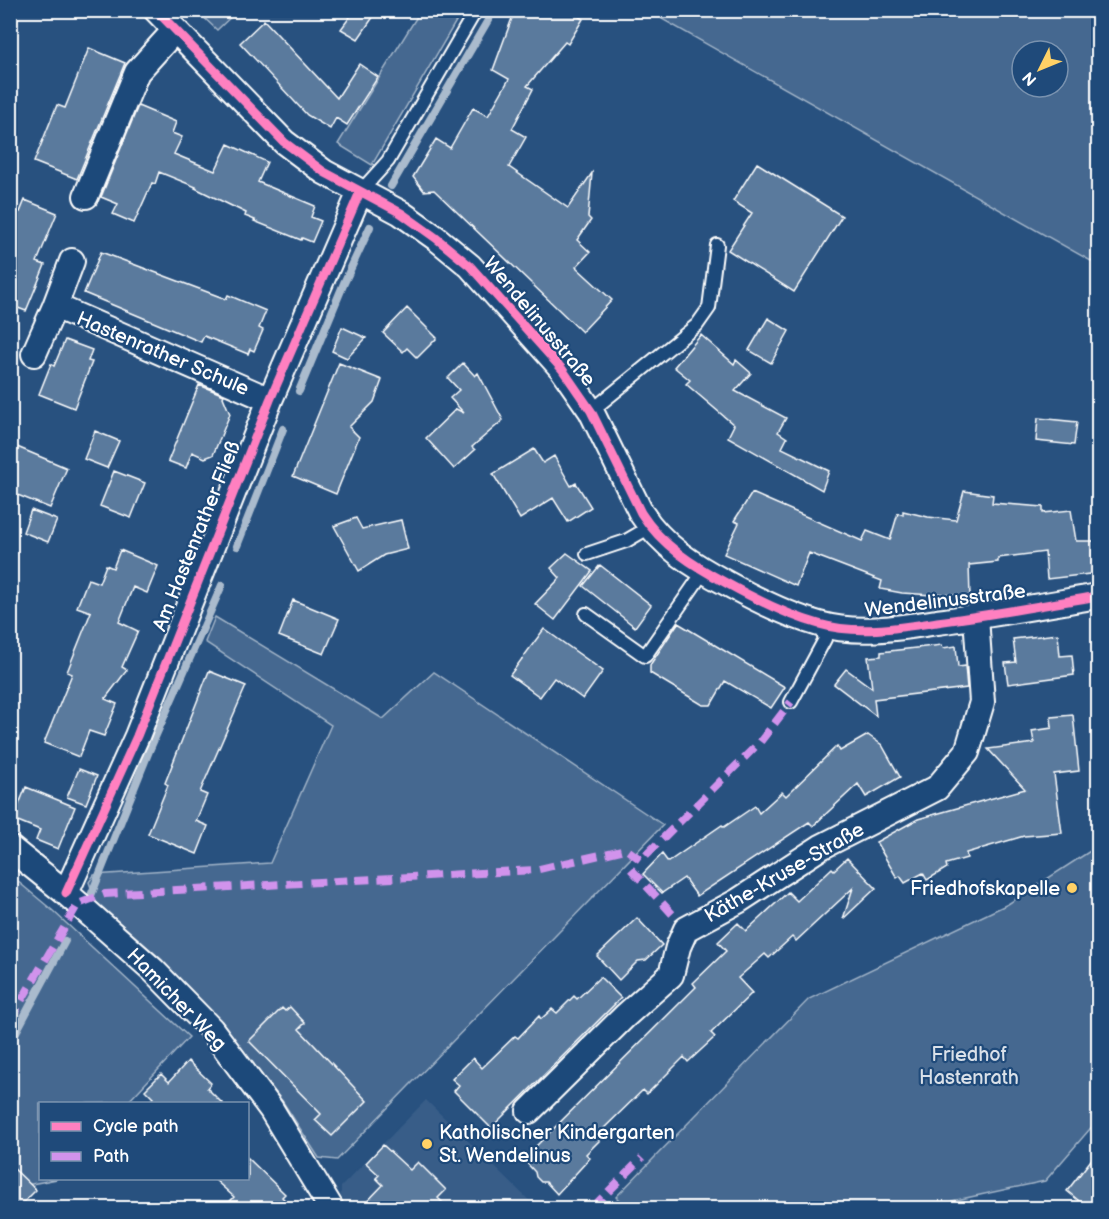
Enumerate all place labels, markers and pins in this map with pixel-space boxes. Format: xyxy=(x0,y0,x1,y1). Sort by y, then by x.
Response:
place label: Friedhofskapelle xyxy=(910,877,1060,901)
marker: Friedhofskapelle xyxy=(1065,881,1079,895)
place label: Katholischer Kindergarten St. Wendelinus xyxy=(439,1121,675,1168)
marker: Katholischer Kindergarten St. Wendelinus xyxy=(420,1137,434,1151)

